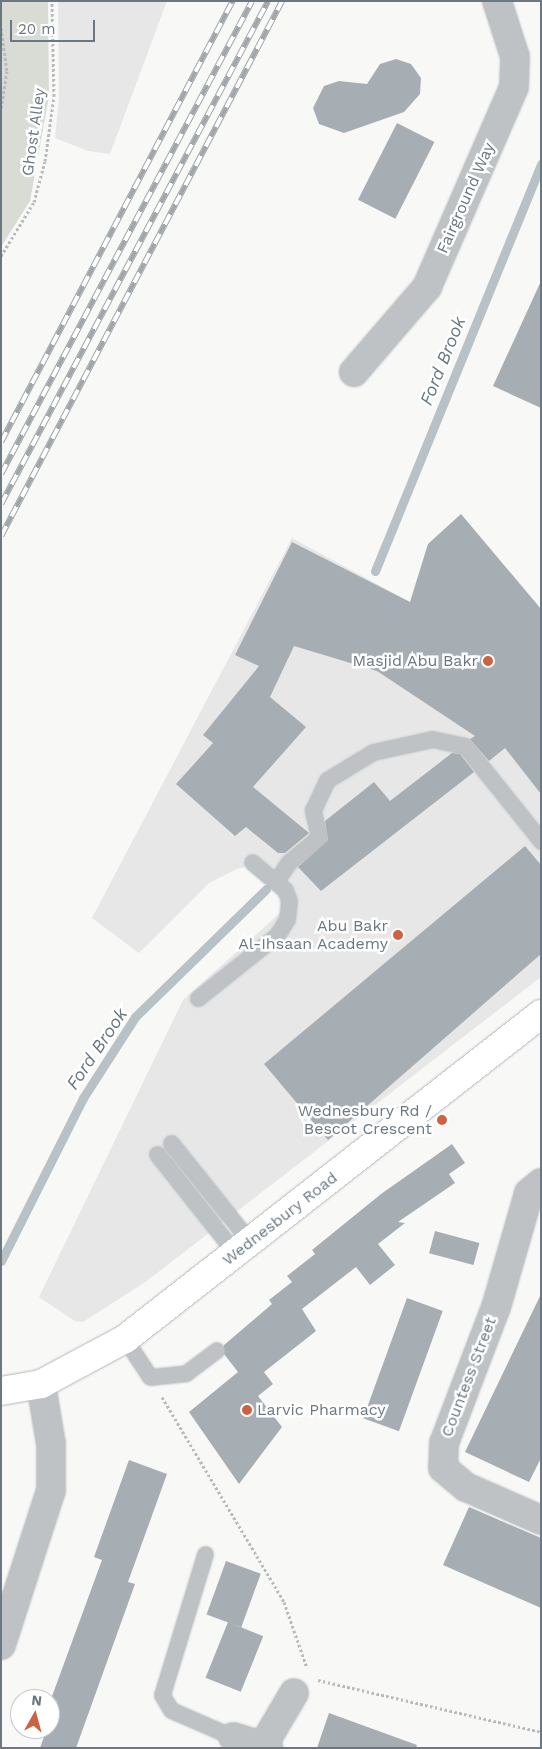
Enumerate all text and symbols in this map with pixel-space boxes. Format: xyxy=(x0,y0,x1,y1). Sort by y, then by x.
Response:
scale bar xyxy=(12,10,98,42)
text: 20 m xyxy=(18,20,56,38)
street label: Ghost Alley xyxy=(18,87,50,177)
street label: Fairground Way xyxy=(433,139,499,257)
water label: Ford Brook xyxy=(415,314,471,408)
place label: Masjid Abu Bakr xyxy=(352,651,478,671)
marker: Masjid Abu Bakr xyxy=(482,655,494,667)
place label: Abu Bakr Al-Ihsaan Academy xyxy=(238,916,388,954)
marker: Abu Bakr Al-Ihsaan Academy xyxy=(392,929,404,941)
water label: Ford Brook xyxy=(62,1004,132,1094)
place label: Wednesbury Rd / Bescot Crescent xyxy=(297,1101,432,1139)
marker: Wednesbury Rd / Bescot Crescent xyxy=(436,1114,448,1126)
street label: Wednesbury Road xyxy=(219,1168,341,1270)
street label: Countess Street xyxy=(437,1314,501,1440)
place label: Larvic Pharmacy xyxy=(257,1400,386,1420)
marker: Larvic Pharmacy xyxy=(241,1404,253,1416)
north arrow xyxy=(10,1689,60,1739)
text: N xyxy=(31,1692,43,1709)

